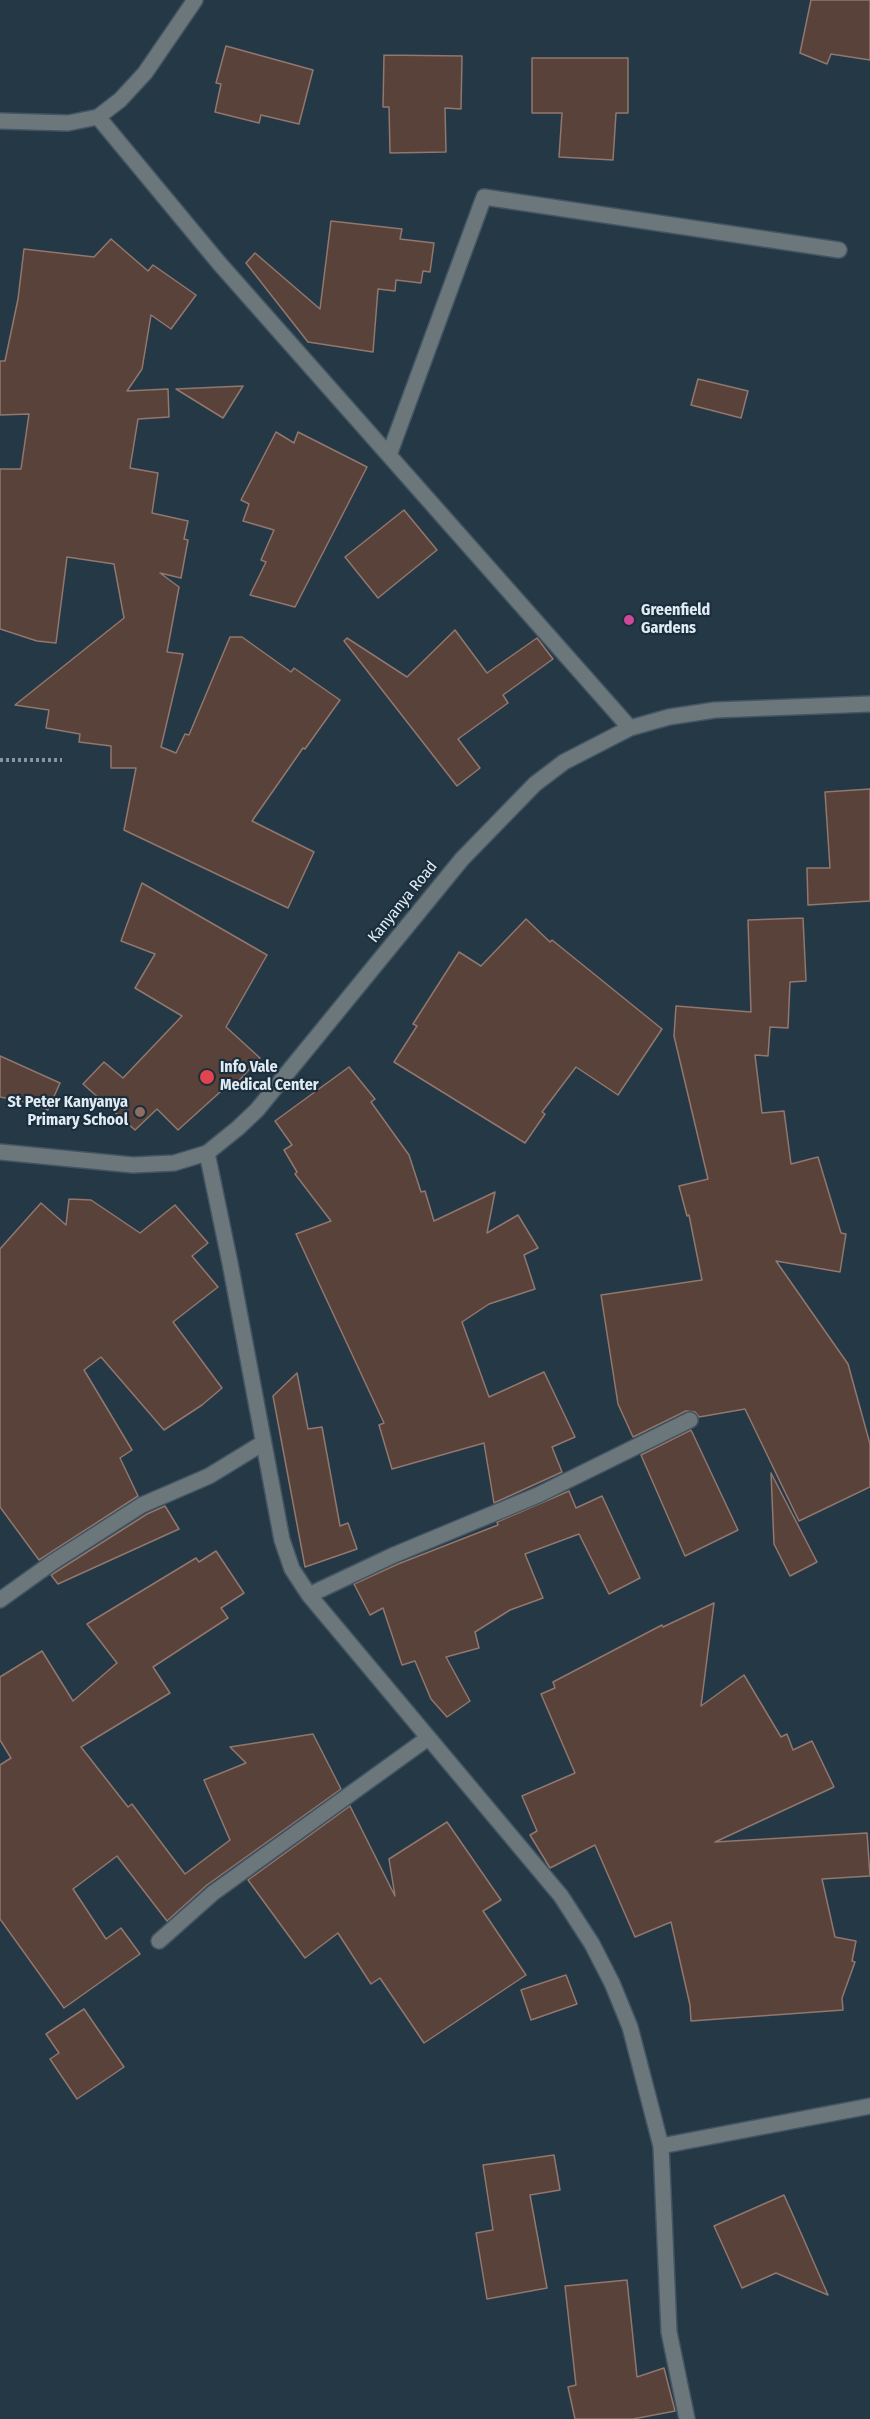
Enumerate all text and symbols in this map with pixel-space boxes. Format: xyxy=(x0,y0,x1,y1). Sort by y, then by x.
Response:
place label: Greenfield Gardens xyxy=(641,601,710,639)
marker: Greenfield Gardens xyxy=(622,613,636,627)
street label: Kanyanya Road xyxy=(364,857,442,947)
place label: Info Vale Medical Center xyxy=(220,1058,319,1096)
marker: Info Vale Medical Center xyxy=(198,1068,216,1086)
place label: St Peter Kanyanya Primary School xyxy=(8,1093,128,1131)
marker: St Peter Kanyanya Primary School xyxy=(133,1105,147,1119)

